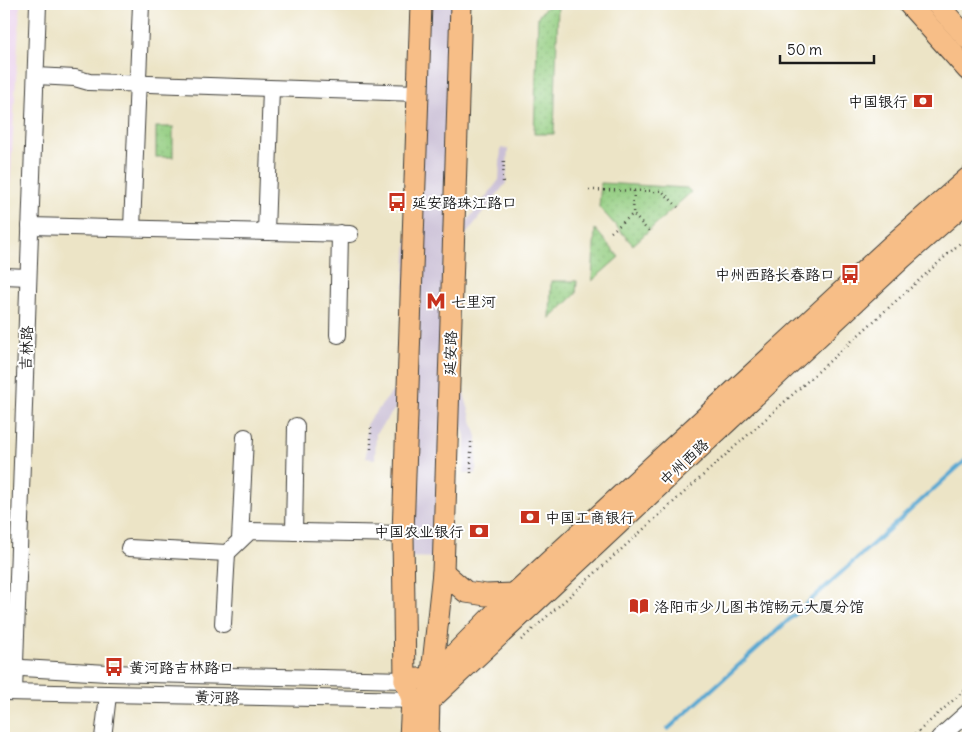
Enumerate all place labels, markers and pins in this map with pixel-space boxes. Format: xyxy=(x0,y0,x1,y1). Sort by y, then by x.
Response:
bank icon: 中国银行 xyxy=(912,90,934,112)
place label: 中国银行 xyxy=(848,92,908,111)
bus stop icon: 延安路珠江路口 xyxy=(386,191,408,213)
place label: 延安路珠江路口 xyxy=(412,193,517,212)
bus stop icon: 中州西路长春路口 xyxy=(839,263,861,285)
place label: 中州西路长春路口 xyxy=(715,265,835,284)
metro station icon: 七里河 xyxy=(425,290,447,312)
place label: 七里河 xyxy=(451,292,496,311)
bank icon: 中国工商银行 xyxy=(519,506,541,528)
place label: 中国工商银行 xyxy=(545,508,635,527)
bank icon: 中国农业银行 xyxy=(468,520,490,542)
place label: 中国农业银行 xyxy=(374,522,464,541)
library icon: 洛阳市少儿图书馆畅元大厦分馆 xyxy=(628,595,650,617)
place label: 洛阳市少儿图书馆畅元大厦分馆 xyxy=(654,597,864,616)
bus stop icon: 黄河路吉林路口 xyxy=(103,656,125,678)
place label: 黄河路吉林路口 xyxy=(129,658,234,677)

